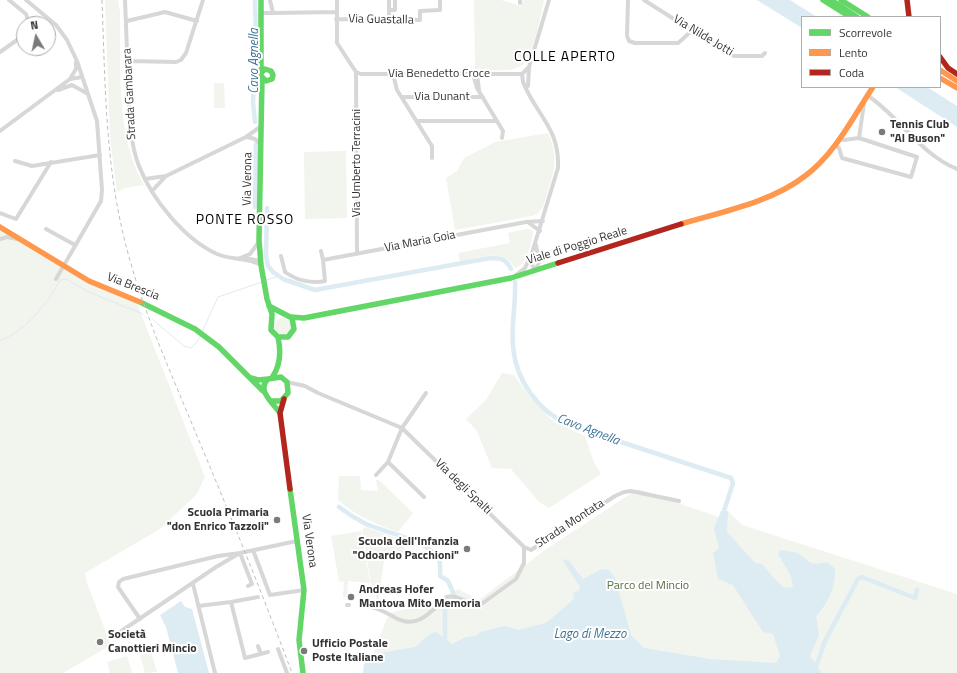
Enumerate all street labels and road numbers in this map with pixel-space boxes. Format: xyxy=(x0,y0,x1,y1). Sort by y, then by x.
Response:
street label: Via Guastalla xyxy=(348,12,414,28)
street label: Via Nilde Jotti xyxy=(670,12,736,60)
street label: Strada Gambarara xyxy=(120,48,140,140)
street label: Via Benedetto Croce xyxy=(388,67,490,81)
street label: Via Dunant xyxy=(414,90,470,104)
street label: Via Umberto Terracini xyxy=(350,109,364,217)
street label: Via Verona xyxy=(240,152,256,206)
street label: Viale di Poggio Reale xyxy=(525,224,629,268)
street label: Via Maria Goia xyxy=(383,228,457,256)
street label: Via Brescia xyxy=(105,270,161,304)
street label: Via degli Spalti xyxy=(432,456,494,518)
street label: Strada Montata xyxy=(533,496,607,552)
street label: Via Verona xyxy=(298,513,320,569)

